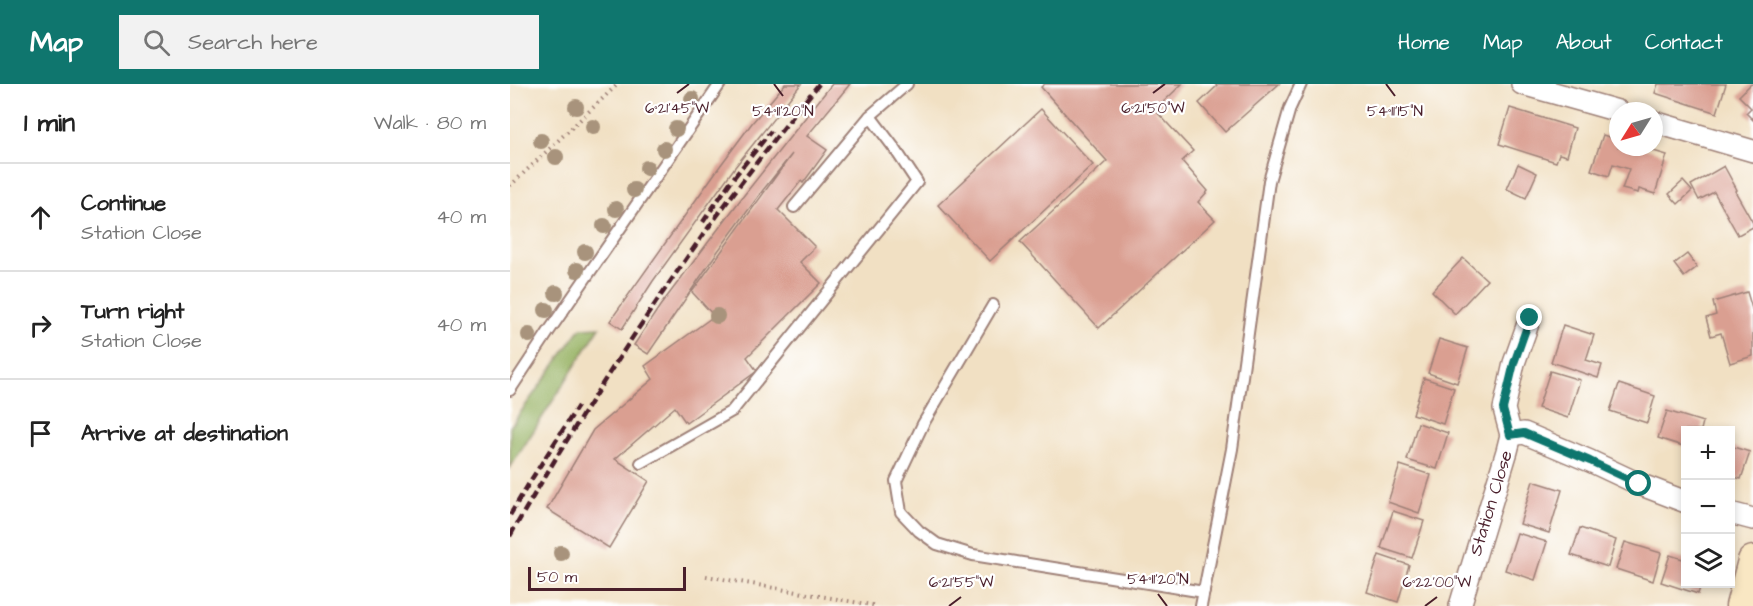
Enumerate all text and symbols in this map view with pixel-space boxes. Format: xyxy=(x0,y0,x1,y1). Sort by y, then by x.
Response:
search box xyxy=(119,15,539,69)
text: Map xyxy=(30,23,83,62)
icon: search xyxy=(140,26,173,59)
text: Search here xyxy=(188,27,318,58)
text: Home xyxy=(1398,28,1450,57)
text: Map xyxy=(1483,28,1523,57)
text: About xyxy=(1556,28,1612,57)
text: Contact xyxy=(1645,28,1723,57)
text: 6°21'45"W xyxy=(645,98,709,119)
text: 6°21'50"W xyxy=(1121,98,1185,119)
text: 54°11'20"N xyxy=(752,101,814,122)
text: 54°11'15"N xyxy=(1367,101,1423,122)
north arrow xyxy=(1609,102,1663,156)
text: 1 min xyxy=(24,105,75,141)
text: Walk · 80 m xyxy=(374,109,486,137)
text: Continue xyxy=(81,188,166,219)
icon: ahead xyxy=(24,201,57,234)
text: 40 m xyxy=(436,203,486,231)
text: Station Close xyxy=(81,219,202,247)
text: Turn right xyxy=(81,296,184,327)
route end xyxy=(1516,304,1542,330)
icon: right xyxy=(24,309,57,342)
text: 40 m xyxy=(436,311,486,339)
text: Station Close xyxy=(81,327,202,355)
icon: arrive xyxy=(24,417,57,450)
text: Arrive at destination xyxy=(81,418,288,449)
map controls xyxy=(1681,426,1735,588)
button: + xyxy=(1681,426,1735,480)
street label: Station Close xyxy=(1463,447,1519,559)
route start xyxy=(1625,470,1651,496)
button: − xyxy=(1681,480,1735,534)
button: layers xyxy=(1681,534,1735,588)
scale bar xyxy=(528,564,686,592)
text: 50 m xyxy=(537,566,577,588)
text: 54°11'20"N xyxy=(1127,569,1189,590)
text: 6°21'55"W xyxy=(929,572,993,593)
text: 6°22'00"W xyxy=(1403,572,1471,593)

